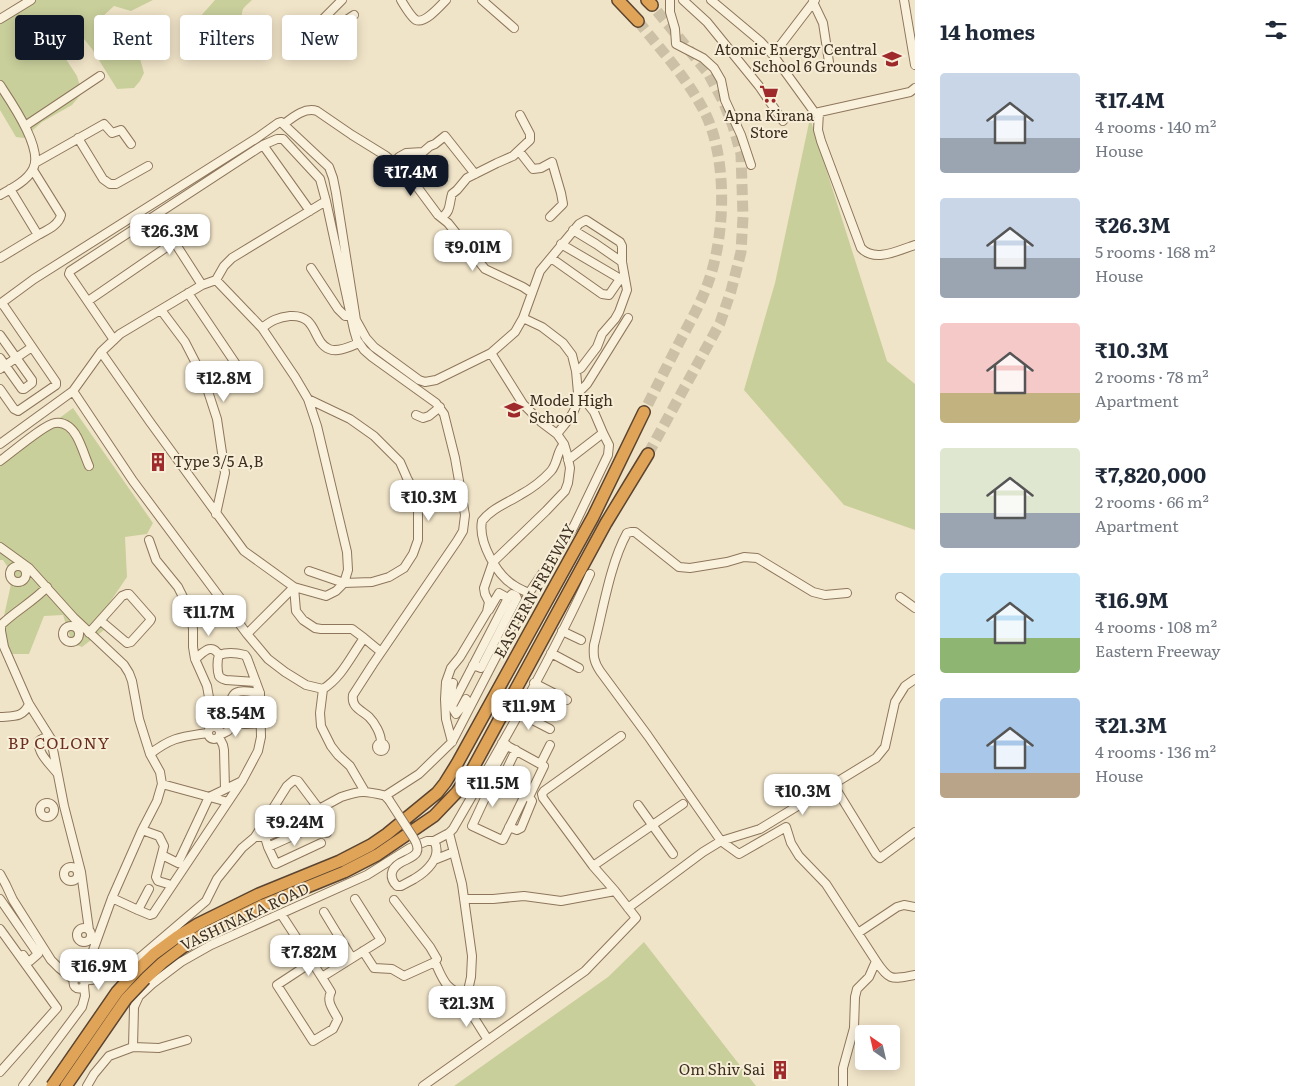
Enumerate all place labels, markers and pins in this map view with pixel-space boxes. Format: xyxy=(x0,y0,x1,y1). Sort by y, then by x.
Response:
place label: Atomic Energy Central School 6 Grounds xyxy=(714,37,877,77)
school or university icon: Atomic Energy Central School 6 Grounds xyxy=(881,48,903,70)
supermarket icon: Apna Kirana Store xyxy=(758,83,780,105)
place label: Apna Kirana Store xyxy=(724,103,815,143)
pin: ₹17.4M xyxy=(370,154,452,197)
pin: ₹26.3M xyxy=(129,214,211,256)
pin: ₹9.01M xyxy=(432,230,514,272)
pin: ₹12.8M xyxy=(183,360,265,403)
place label: Model High School xyxy=(529,388,613,428)
school or university icon: Model High School xyxy=(503,399,525,421)
place label: Type 3/5 A,B xyxy=(173,449,263,472)
building icon: Type 3/5 A,B xyxy=(147,451,169,473)
pin: ₹10.3M xyxy=(388,480,470,522)
pin: ₹11.7M xyxy=(168,594,250,637)
pin: ₹11.9M xyxy=(488,688,570,731)
pin: ₹8.54M xyxy=(195,696,277,738)
pin: ₹11.5M xyxy=(452,766,534,808)
pin: ₹10.3M xyxy=(762,774,844,816)
pin: ₹9.24M xyxy=(254,804,336,847)
pin: ₹7.82M xyxy=(268,934,350,977)
pin: ₹16.9M xyxy=(58,948,140,991)
pin: ₹21.3M xyxy=(426,986,508,1028)
place label: Om Shiv Sai xyxy=(679,1057,765,1080)
building icon: Om Shiv Sai xyxy=(769,1059,791,1081)

